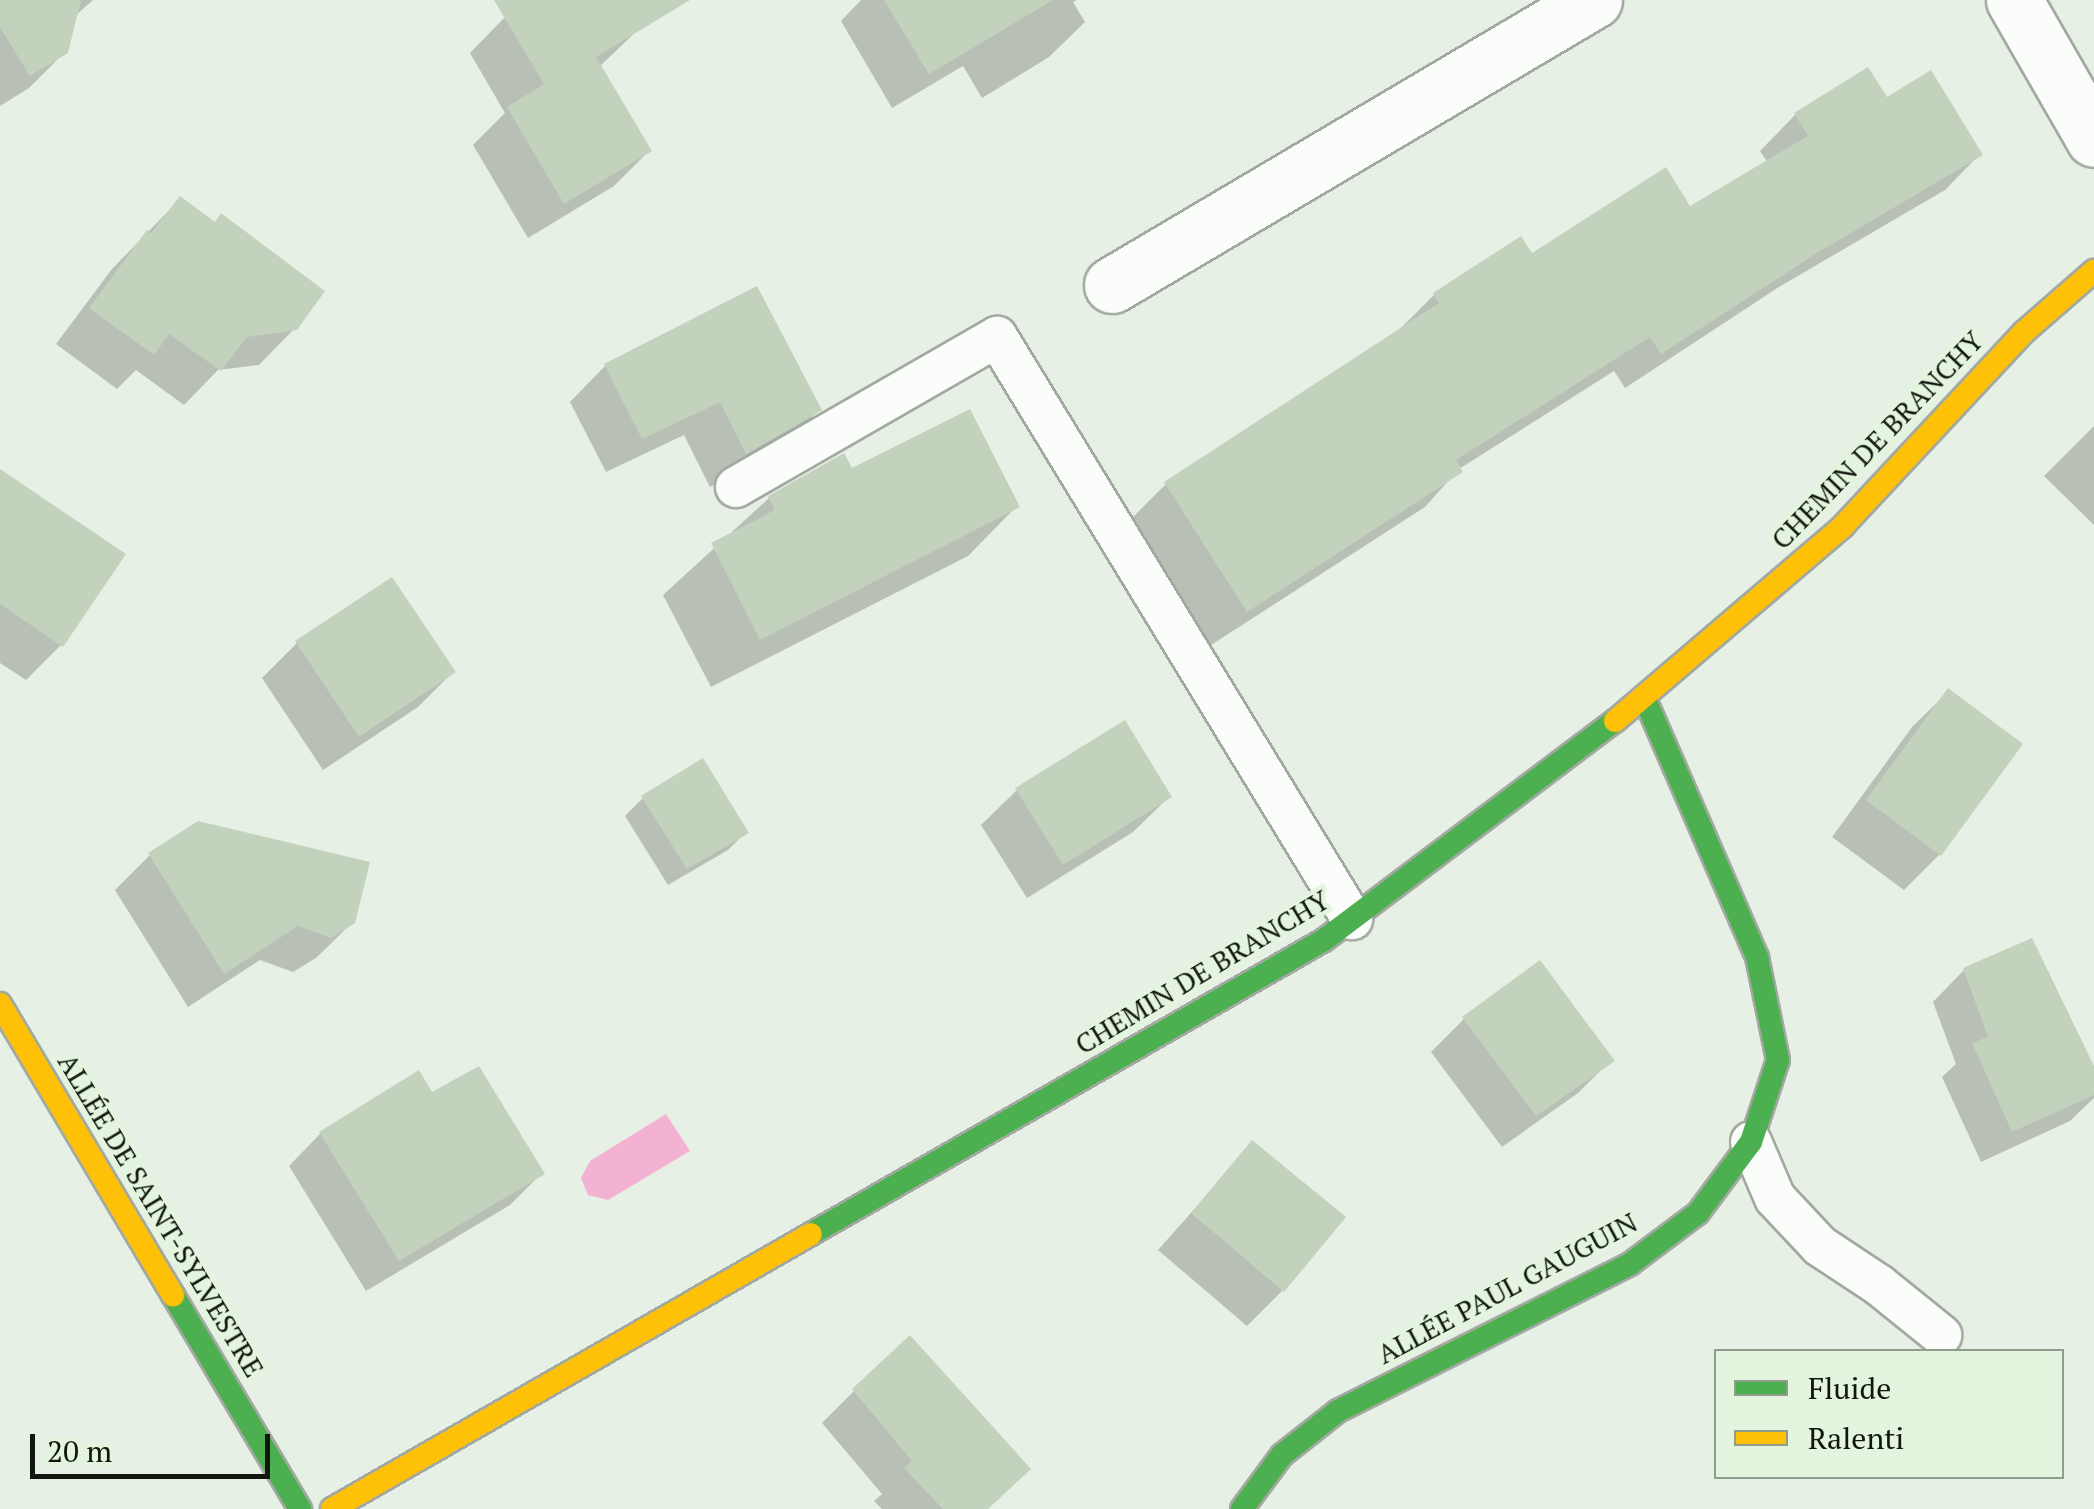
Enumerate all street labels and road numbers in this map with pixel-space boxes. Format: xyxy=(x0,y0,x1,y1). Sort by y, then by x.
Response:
street label: CHEMIN DE BRANCHY xyxy=(1764,324,1990,556)
street label: CHEMIN DE BRANCHY xyxy=(1069,883,1335,1061)
street label: ALLÉE DE SAINT-SYLVESTRE xyxy=(51,1047,271,1383)
street label: ALLÉE PAUL GAUGUIN xyxy=(1371,1205,1643,1371)

